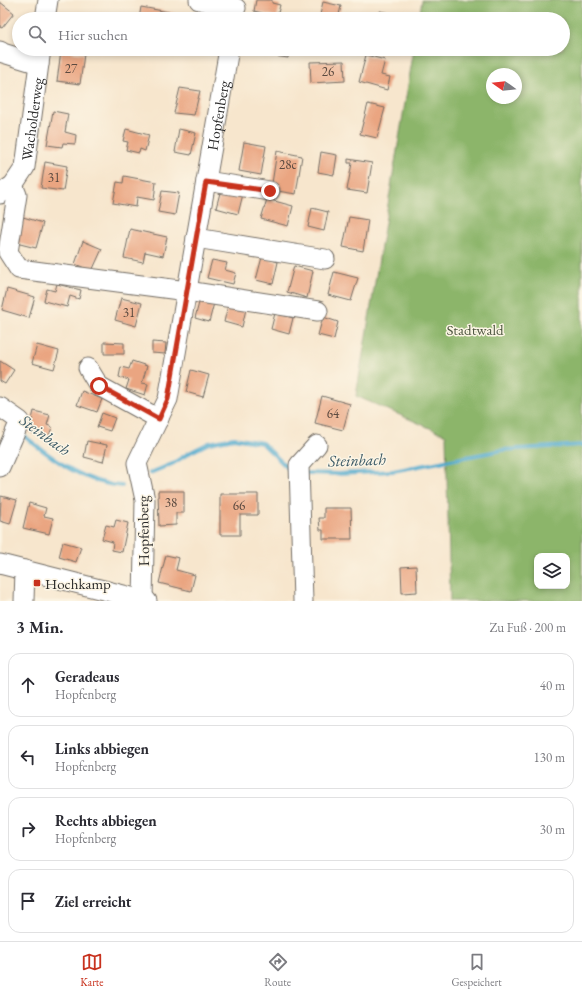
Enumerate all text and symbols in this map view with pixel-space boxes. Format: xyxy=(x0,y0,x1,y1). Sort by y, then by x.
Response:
search box xyxy=(12,12,570,56)
icon: search xyxy=(26,23,48,45)
text: Hier suchen xyxy=(58,25,128,44)
house number: 27 xyxy=(65,60,78,77)
house number: 26 xyxy=(322,63,334,80)
north arrow xyxy=(486,68,522,104)
street label: Wacholderweg xyxy=(16,76,47,162)
street label: Hopfenberg xyxy=(202,78,233,152)
house number: 28c xyxy=(279,156,297,173)
house number: 31 xyxy=(48,169,60,186)
route end xyxy=(261,182,279,200)
house number: 31 xyxy=(123,304,135,321)
park label: Stadtwald xyxy=(446,320,504,339)
route start xyxy=(90,377,108,395)
house number: 64 xyxy=(327,405,340,422)
water label: Steinbach xyxy=(15,409,75,461)
water label: Steinbach xyxy=(327,448,386,472)
house number: 38 xyxy=(165,494,177,511)
street label: Hopfenberg xyxy=(133,495,153,566)
house number: 66 xyxy=(233,497,245,514)
map controls xyxy=(534,553,570,589)
button: layers xyxy=(534,553,570,589)
place label: Hochkamp xyxy=(45,574,111,593)
marker: Hochkamp xyxy=(32,578,42,588)
text: 3 Min. xyxy=(16,616,63,638)
text: Zu Fuß · 200 m xyxy=(489,619,566,636)
text: Geradeaus xyxy=(55,667,119,686)
icon: ahead xyxy=(17,674,39,696)
text: 40 m xyxy=(540,677,565,694)
text: Hopfenberg xyxy=(55,686,116,703)
text: Links abbiegen xyxy=(55,739,149,758)
icon: left xyxy=(17,746,39,768)
text: 130 m xyxy=(534,749,565,766)
text: Hopfenberg xyxy=(55,758,116,775)
text: Rechts abbiegen xyxy=(55,811,157,830)
icon: right xyxy=(17,818,39,840)
text: 30 m xyxy=(540,821,565,838)
text: Hopfenberg xyxy=(55,830,116,847)
icon: arrive xyxy=(17,890,39,912)
text: Ziel erreicht xyxy=(55,892,131,911)
tab: Karte xyxy=(80,951,104,989)
tab: Route xyxy=(264,951,291,989)
tab: Gespeichert xyxy=(452,951,502,989)

